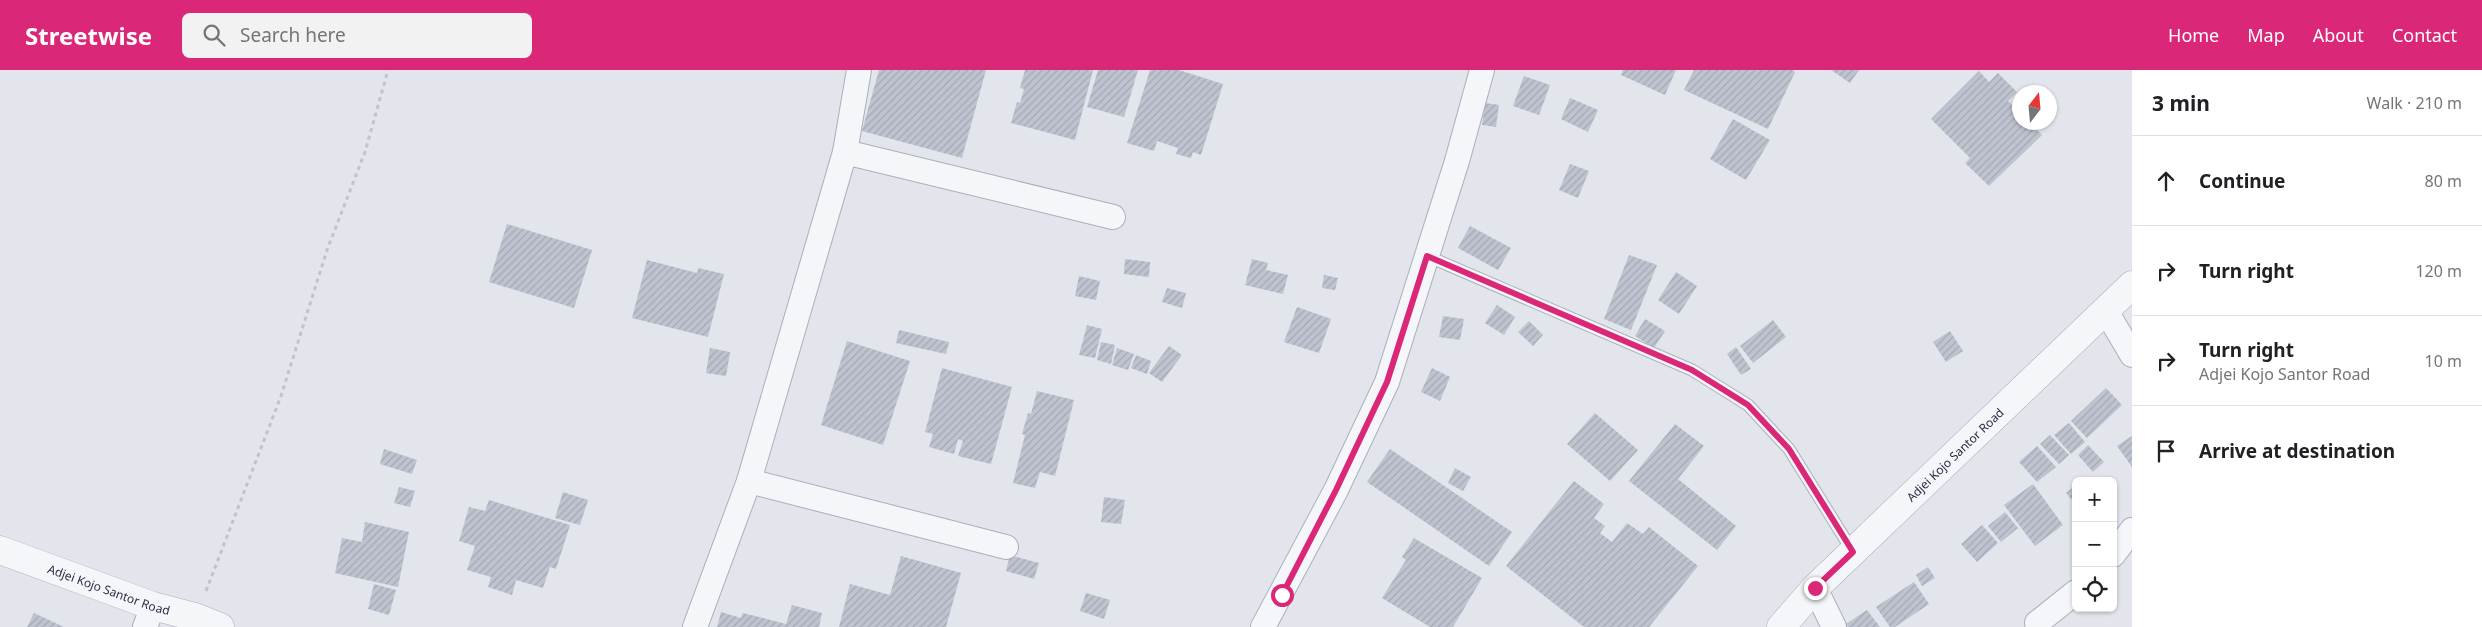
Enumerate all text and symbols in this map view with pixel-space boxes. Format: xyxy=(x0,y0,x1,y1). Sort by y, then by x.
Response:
search box xyxy=(182,13,532,58)
text: Streetwise xyxy=(25,19,152,52)
icon: search xyxy=(200,21,228,49)
text: Search here xyxy=(240,22,346,48)
text: Home xyxy=(2168,23,2219,47)
text: Map xyxy=(2247,23,2285,47)
text: About xyxy=(2313,23,2364,47)
text: Contact xyxy=(2392,23,2457,47)
north arrow xyxy=(2012,85,2057,130)
text: 3 min xyxy=(2152,89,2210,117)
text: Walk · 210 m xyxy=(2367,92,2462,114)
icon: ahead xyxy=(2152,167,2180,195)
text: Continue xyxy=(2199,168,2285,194)
text: 80 m xyxy=(2425,170,2462,192)
icon: right xyxy=(2152,257,2180,285)
text: Turn right xyxy=(2199,258,2294,284)
text: 120 m xyxy=(2415,260,2462,282)
text: Turn right xyxy=(2199,337,2294,363)
icon: right xyxy=(2152,347,2180,375)
text: 10 m xyxy=(2425,350,2462,372)
text: Adjei Kojo Santor Road xyxy=(2199,363,2370,385)
street label: Adjei Kojo Santor Road xyxy=(1902,404,2007,505)
icon: arrive xyxy=(2152,437,2180,465)
text: Arrive at destination xyxy=(2199,438,2395,464)
map controls xyxy=(2072,477,2117,612)
button: + xyxy=(2072,477,2117,522)
button: − xyxy=(2072,522,2117,567)
street label: Adjei Kojo Santor Road xyxy=(46,560,172,619)
button: locate xyxy=(2072,567,2117,612)
route end xyxy=(1804,577,1827,600)
route start xyxy=(1271,584,1294,607)

